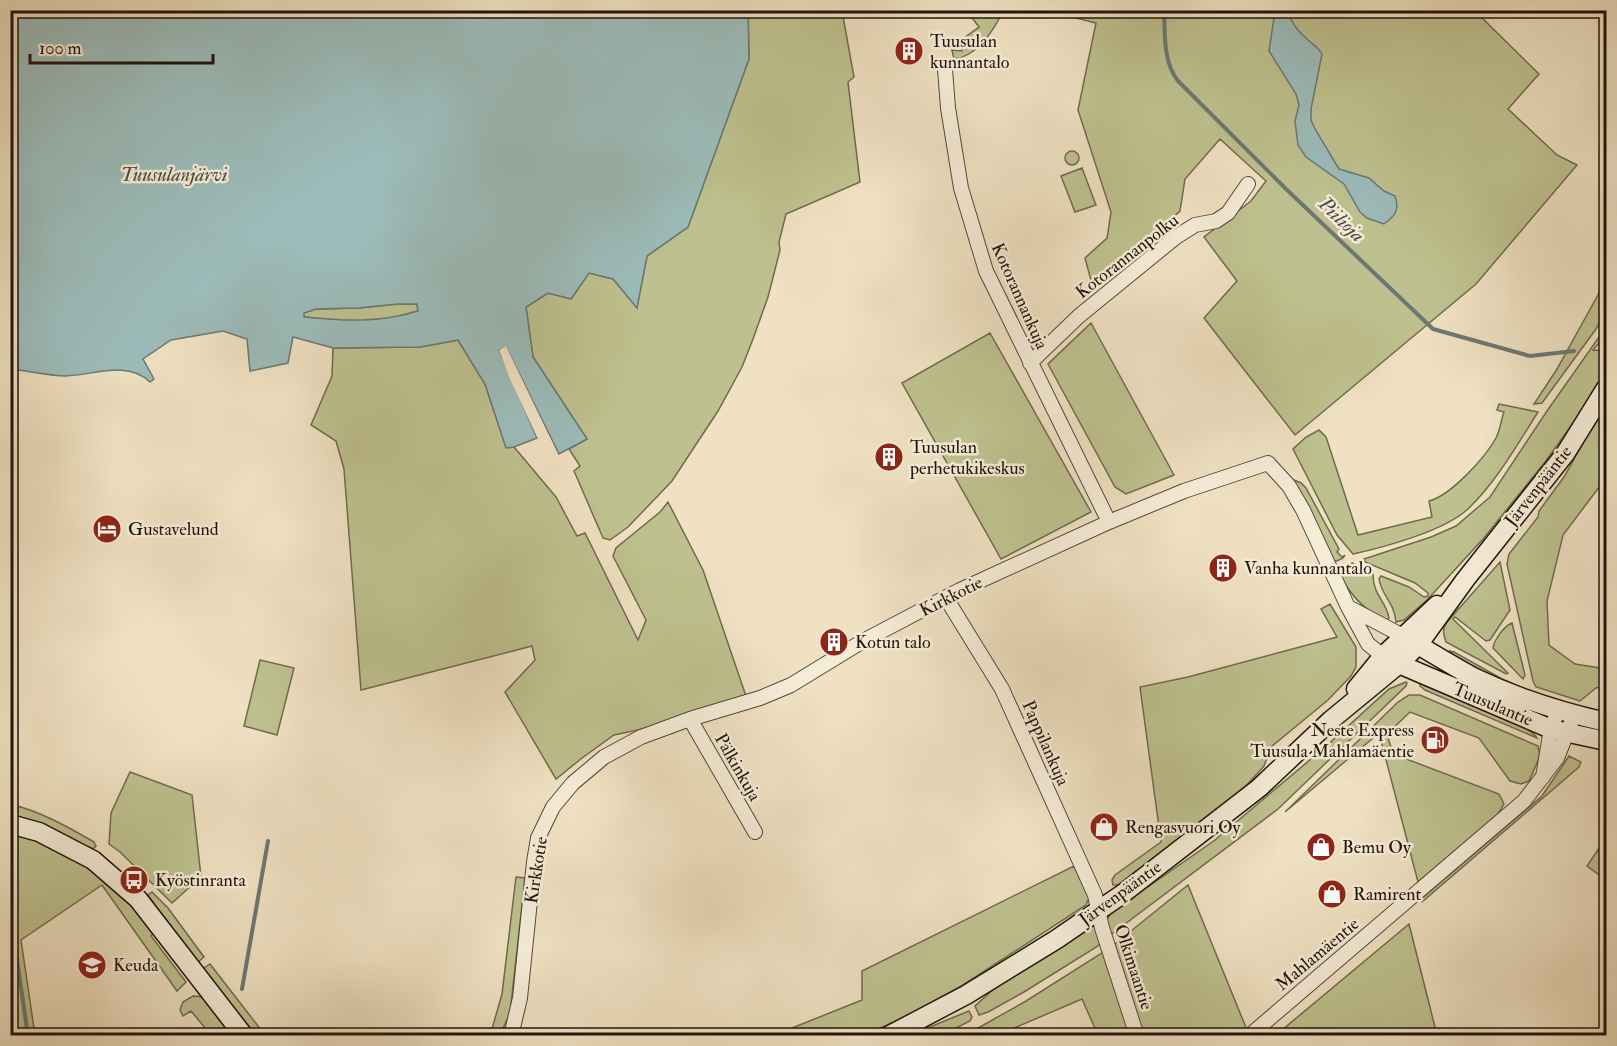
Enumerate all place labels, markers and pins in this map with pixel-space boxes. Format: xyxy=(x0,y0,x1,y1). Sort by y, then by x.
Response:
place label: Tuusulan kunnantalo xyxy=(930,30,1010,74)
building icon: Tuusulan kunnantalo xyxy=(893,35,925,67)
place label: Tuusulan perhetukikeskus xyxy=(909,436,1025,480)
building icon: Tuusulan perhetukikeskus xyxy=(873,441,905,473)
hotel icon: Gustavelund xyxy=(91,513,123,545)
place label: Gustavelund xyxy=(128,518,219,541)
building icon: Vanha kunnantalo xyxy=(1207,552,1239,584)
place label: Vanha kunnantalo xyxy=(1244,557,1372,580)
building icon: Kotun talo xyxy=(818,626,850,658)
place label: Kotun talo xyxy=(855,631,931,654)
place label: Neste Express Tuusula Mahlamäentie xyxy=(1250,719,1414,763)
fuel station icon: Neste Express Tuusula Mahlamäentie xyxy=(1419,724,1451,756)
shop icon: Rengasvuori Oy xyxy=(1088,811,1120,843)
place label: Rengasvuori Oy xyxy=(1125,816,1242,839)
shop icon: Bemu Oy xyxy=(1305,831,1337,863)
place label: Bemu Oy xyxy=(1342,836,1412,859)
bus stop icon: Kyöstinranta xyxy=(118,864,150,896)
place label: Kyöstinranta xyxy=(155,869,247,892)
shop icon: Ramirent xyxy=(1316,878,1348,910)
place label: Ramirent xyxy=(1353,883,1421,906)
school or university icon: Keuda xyxy=(76,949,108,981)
place label: Keuda xyxy=(113,954,159,977)

